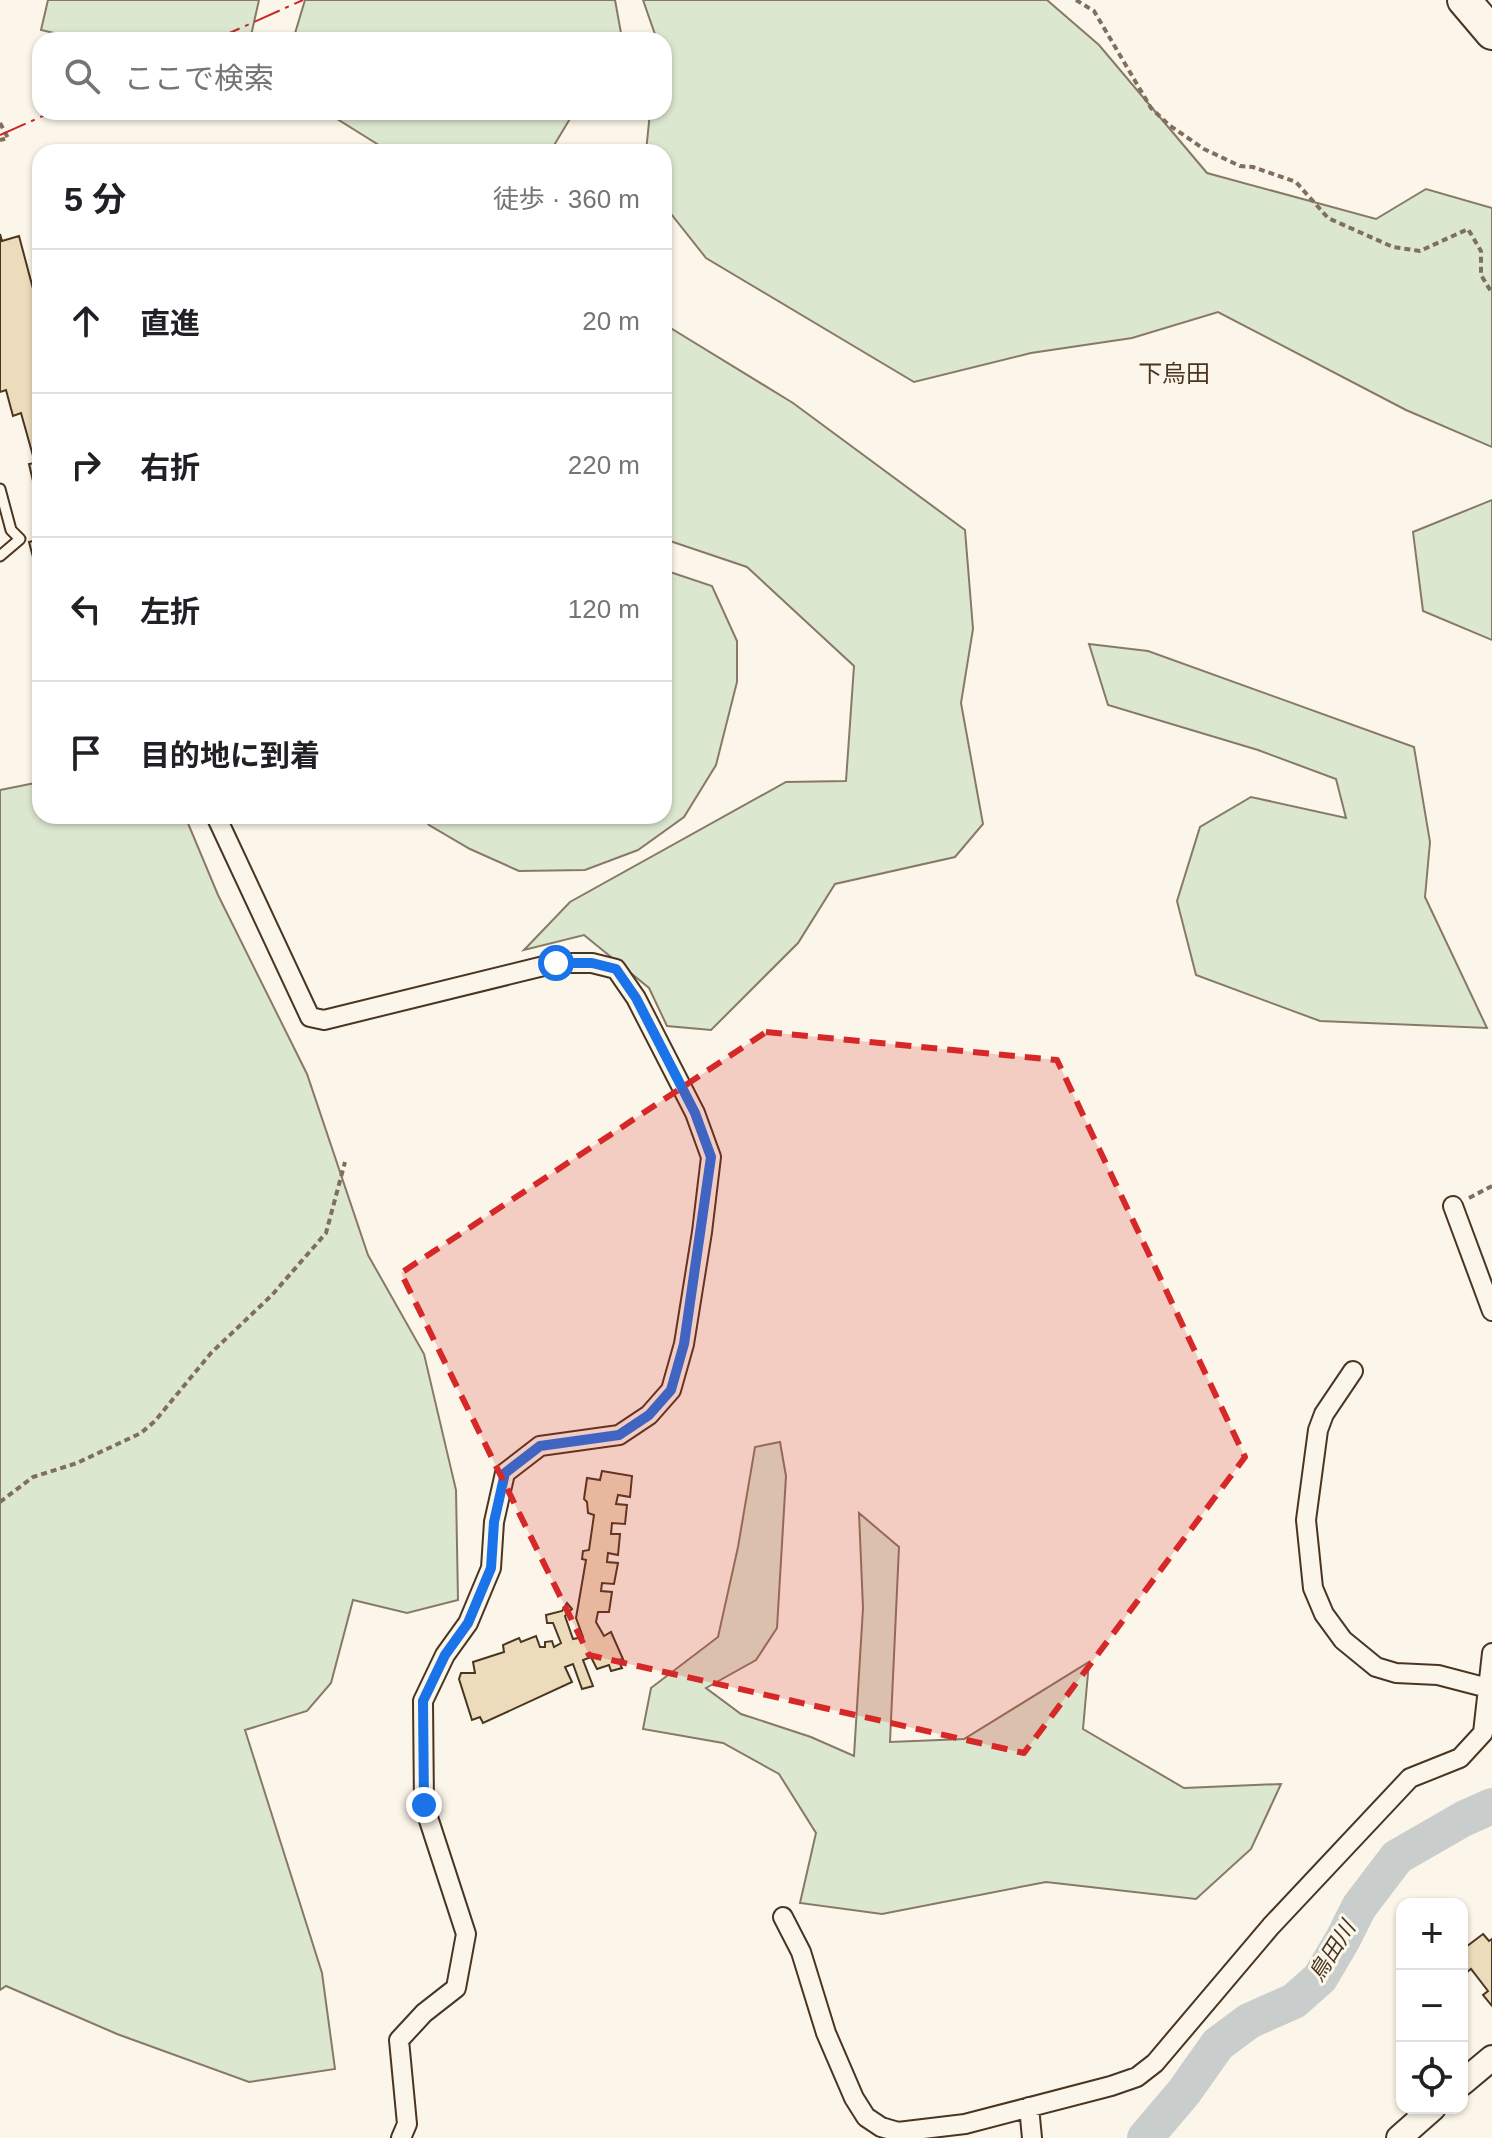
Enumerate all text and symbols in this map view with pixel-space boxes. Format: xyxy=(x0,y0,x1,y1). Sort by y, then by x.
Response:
search box xyxy=(32,32,672,120)
icon: search xyxy=(60,54,104,98)
text: ここで検索 xyxy=(124,62,274,95)
text: 5 分 xyxy=(64,180,126,218)
text: 徒歩 · 360 m xyxy=(493,184,640,214)
icon: ahead xyxy=(64,299,108,343)
text: 20 m xyxy=(582,306,640,336)
text: 直進 xyxy=(140,307,200,340)
district label: 下烏田 xyxy=(1138,360,1210,387)
icon: right xyxy=(64,443,108,487)
text: 220 m xyxy=(568,450,640,480)
text: 右折 xyxy=(140,451,200,484)
icon: left xyxy=(64,587,108,631)
text: 120 m xyxy=(568,594,640,624)
text: 左折 xyxy=(140,595,200,628)
icon: arrive xyxy=(64,731,108,775)
text: 目的地に到着 xyxy=(140,739,320,772)
route start xyxy=(538,945,574,981)
route end xyxy=(406,1787,442,1823)
map controls xyxy=(1396,1898,1468,2114)
button: + xyxy=(1396,1898,1468,1970)
water label: 鳥田川 xyxy=(1304,1915,1361,1986)
button: − xyxy=(1396,1970,1468,2042)
button: locate xyxy=(1396,2042,1468,2114)

